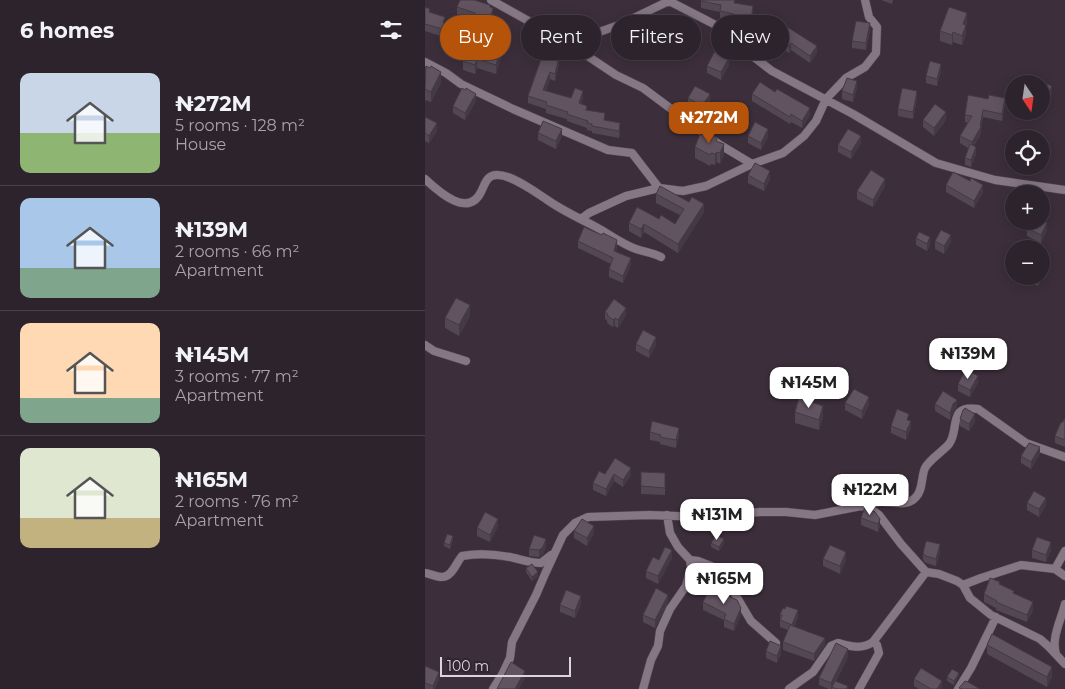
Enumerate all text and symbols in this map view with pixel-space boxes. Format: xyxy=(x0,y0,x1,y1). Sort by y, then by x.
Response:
chip: Buy xyxy=(440,15,511,60)
chip: Rent xyxy=(521,15,601,60)
chip: Filters xyxy=(611,15,701,60)
chip: New xyxy=(711,15,789,60)
icon: filters xyxy=(377,16,405,44)
text: 6 homes xyxy=(20,18,114,43)
north arrow xyxy=(1005,75,1050,120)
map controls xyxy=(1005,75,1050,285)
text: ₦272M xyxy=(175,91,252,116)
icon: home xyxy=(60,93,120,153)
pin: ₦272M xyxy=(674,102,744,144)
text: ₦272M xyxy=(680,108,738,127)
text: 5 rooms · 128 m² xyxy=(175,116,305,135)
button: locate xyxy=(1005,130,1050,175)
text: House xyxy=(175,135,226,154)
button: + xyxy=(1005,185,1050,230)
text: ₦139M xyxy=(175,217,248,242)
icon: home xyxy=(60,218,120,278)
button: − xyxy=(1005,240,1050,285)
text: 2 rooms · 66 m² xyxy=(175,242,299,261)
text: Apartment xyxy=(175,261,264,280)
pin: ₦139M xyxy=(933,338,1003,380)
text: ₦145M xyxy=(175,342,249,367)
icon: home xyxy=(60,343,120,403)
text: ₦139M xyxy=(940,344,996,363)
pin: ₦145M xyxy=(774,366,844,409)
text: 3 rooms · 77 m² xyxy=(175,367,299,386)
text: ₦145M xyxy=(781,373,837,392)
text: Apartment xyxy=(175,386,264,405)
text: ₦165M xyxy=(175,467,248,492)
icon: home xyxy=(60,468,120,528)
pin: ₦122M xyxy=(835,474,905,516)
text: ₦122M xyxy=(843,480,897,499)
text: 2 rooms · 76 m² xyxy=(175,492,299,511)
pin: ₦131M xyxy=(682,498,752,541)
text: ₦131M xyxy=(691,505,743,524)
text: Apartment xyxy=(175,511,264,530)
pin: ₦165M xyxy=(689,562,759,605)
text: ₦165M xyxy=(696,569,752,588)
scale bar xyxy=(440,654,571,677)
text: 100 m xyxy=(447,657,489,675)

